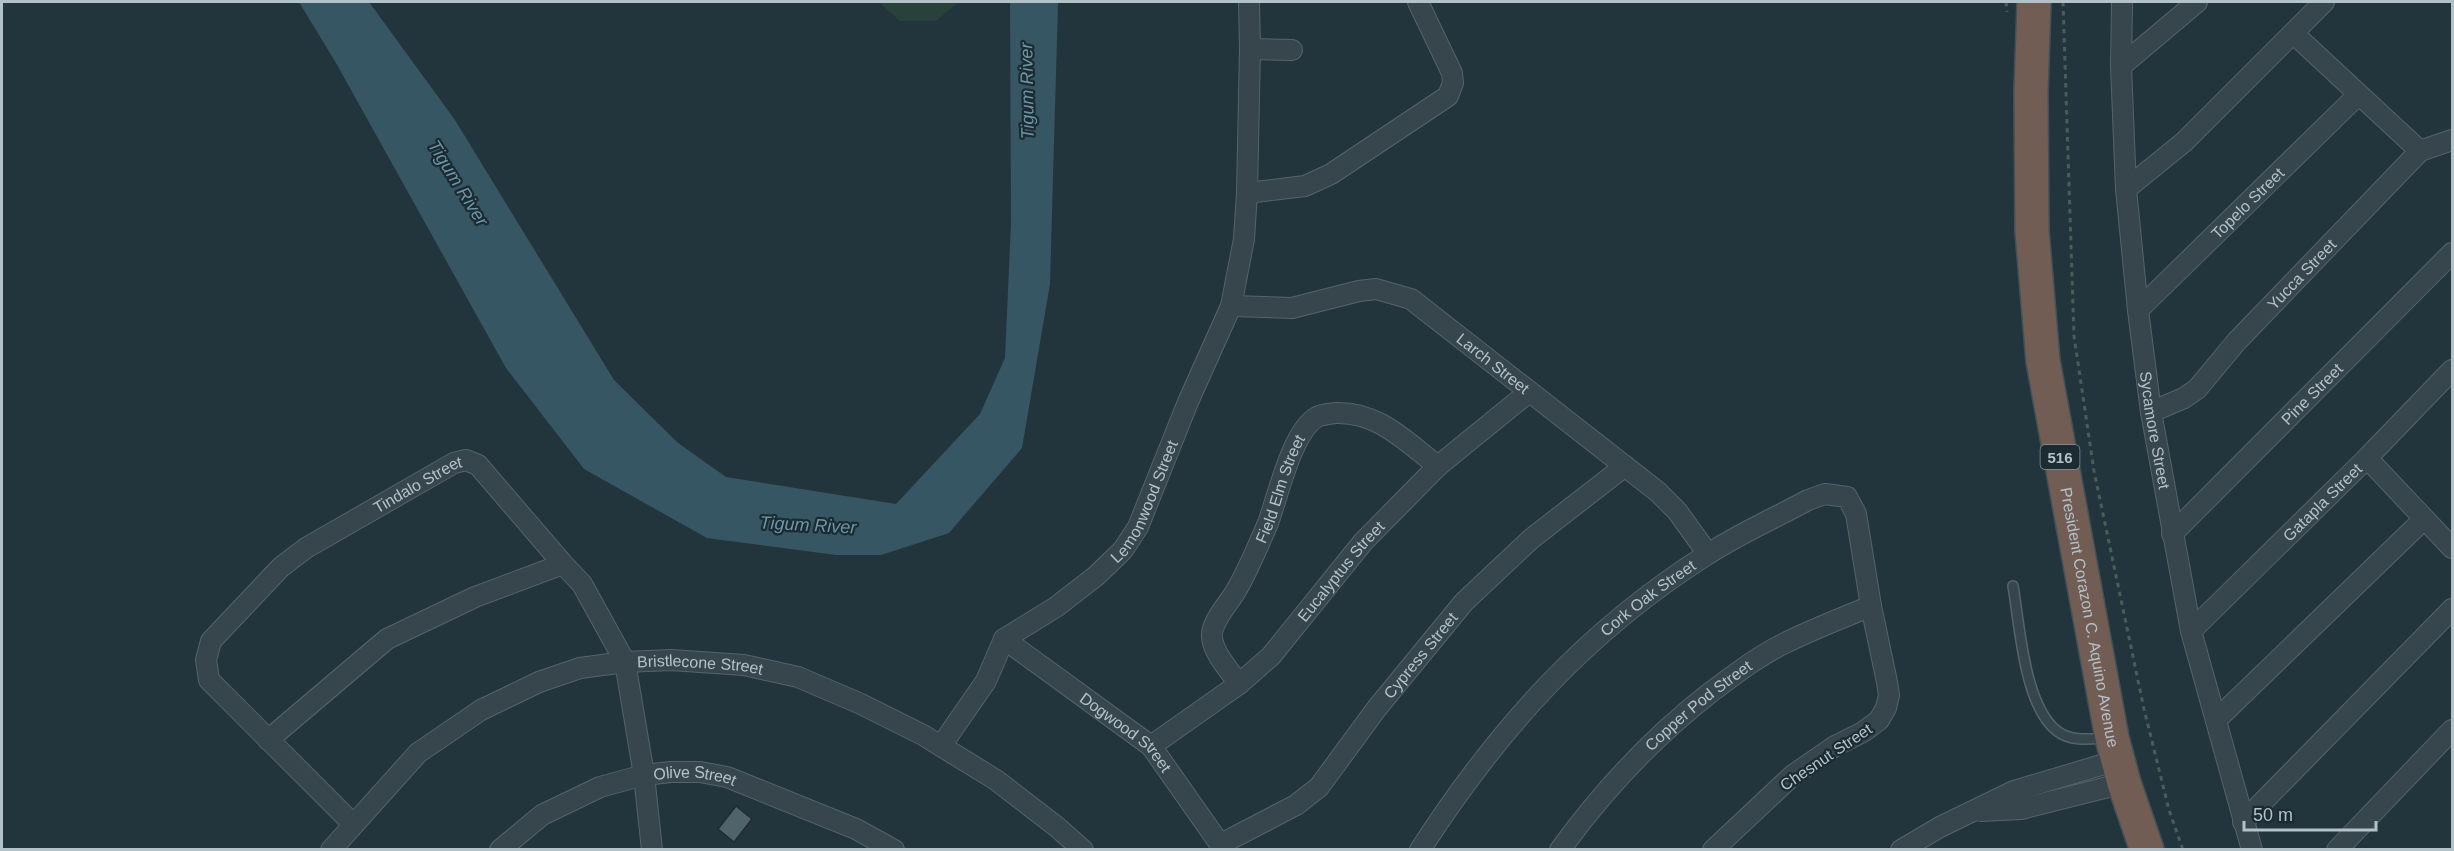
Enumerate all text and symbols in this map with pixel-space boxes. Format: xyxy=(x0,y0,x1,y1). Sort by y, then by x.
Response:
water label: Tigum River xyxy=(1016,41,1038,140)
water label: Tigum River xyxy=(424,137,493,230)
street label: Topelo Street xyxy=(2208,164,2287,242)
street label: Yucca Street xyxy=(2264,235,2339,313)
street label: Larch Street xyxy=(1454,330,1533,397)
street label: Pine Street xyxy=(2278,359,2346,428)
street label: Sycamore Street xyxy=(2137,370,2173,491)
street label: Field Elm Street xyxy=(1252,431,1308,546)
street label: Lemonwood Street xyxy=(1107,437,1181,566)
road number: 516 xyxy=(2040,445,2080,469)
street label: Tindalo Street xyxy=(370,453,464,516)
street label: Gatapla Street xyxy=(2279,459,2365,544)
street label: President Corazon C. Aquino Avenue xyxy=(2058,486,2123,749)
water label: Tigum River xyxy=(759,512,858,538)
street label: Eucalyptus Street xyxy=(1294,517,1388,625)
street label: Cork Oak Street xyxy=(1597,556,1699,639)
street label: Cypress Street xyxy=(1380,609,1461,702)
street label: Bristlecone Street xyxy=(637,651,765,678)
street label: Copper Pod Street xyxy=(1641,656,1755,754)
street label: Dogwood Street xyxy=(1077,689,1175,776)
street label: Chesnut Street xyxy=(1777,720,1875,794)
street label: Olive Street xyxy=(652,764,740,789)
scale bar xyxy=(2244,794,2376,832)
text: 50 m xyxy=(2253,805,2293,825)

